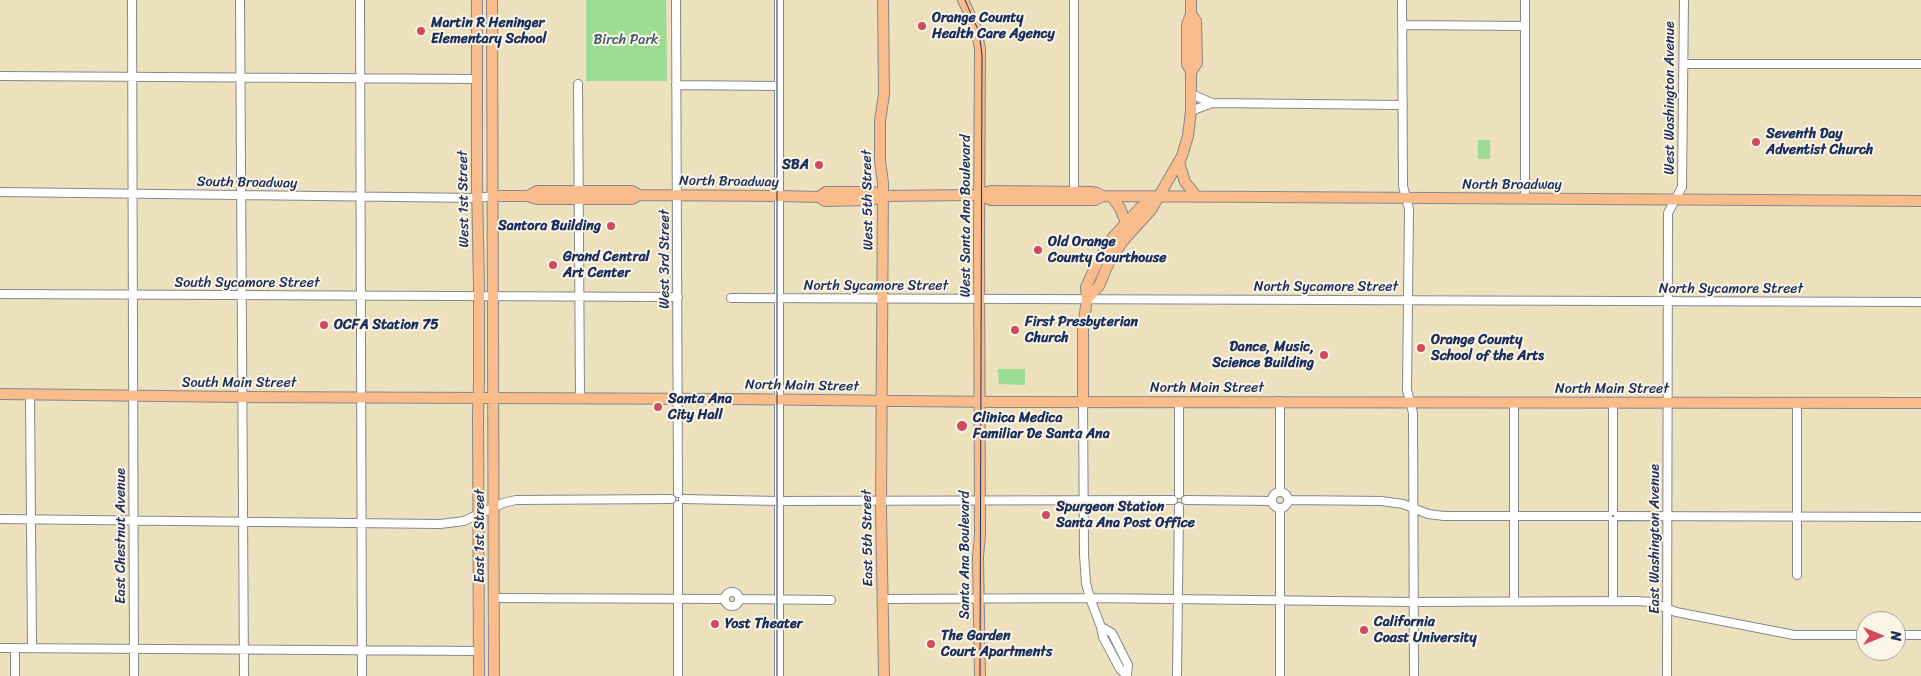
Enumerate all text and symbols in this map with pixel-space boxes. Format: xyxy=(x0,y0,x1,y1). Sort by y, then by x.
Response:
place label: Orange County Health Care Agency xyxy=(932,10,1055,42)
place label: Martin R Heninger Elementary School xyxy=(431,15,547,48)
marker: Orange County Health Care Agency xyxy=(916,20,928,32)
street label: West Washington Avenue xyxy=(1662,21,1678,175)
marker: Martin R Heninger Elementary School xyxy=(415,25,427,37)
park label: Birch Park xyxy=(593,32,659,48)
place label: Seventh Day Adventist Church xyxy=(1766,126,1873,158)
street label: West Santa Ana Boulevard xyxy=(958,135,974,297)
marker: Seventh Day Adventist Church xyxy=(1750,136,1762,148)
street label: West 1st Street xyxy=(455,150,473,248)
street label: West 5th Street xyxy=(859,150,877,250)
place label: SBA xyxy=(782,157,809,173)
marker: SBA xyxy=(813,159,825,171)
street label: North Broadway xyxy=(679,173,779,191)
street label: South Broadway xyxy=(197,174,297,192)
street label: North Broadway xyxy=(1462,177,1562,193)
street label: West 3rd Street xyxy=(657,209,673,309)
place label: Santora Building xyxy=(498,218,601,234)
marker: Santora Building xyxy=(605,220,617,232)
place label: Old Orange County Courthouse xyxy=(1048,234,1166,266)
marker: Old Orange County Courthouse xyxy=(1032,244,1044,256)
place label: Grand Central Art Center xyxy=(563,249,649,282)
marker: Grand Central Art Center xyxy=(547,259,559,271)
street label: South Sycamore Street xyxy=(174,275,320,291)
street label: North Sycamore Street xyxy=(804,278,948,294)
street label: North Sycamore Street xyxy=(1254,279,1398,295)
street label: North Sycamore Street xyxy=(1659,281,1803,297)
place label: First Presbyterian Church xyxy=(1025,314,1138,347)
place label: OCFA Station 75 xyxy=(334,317,439,333)
marker: OCFA Station 75 xyxy=(318,319,330,331)
marker: First Presbyterian Church xyxy=(1009,324,1021,336)
place label: Orange County School of the Arts xyxy=(1431,332,1544,364)
place label: Dance, Music, Science Building xyxy=(1212,339,1314,372)
marker: Orange County School of the Arts xyxy=(1415,342,1427,354)
marker: Dance, Music, Science Building xyxy=(1318,349,1330,361)
street label: South Main Street xyxy=(182,375,296,391)
street label: North Main Street xyxy=(745,377,859,395)
street label: North Main Street xyxy=(1150,380,1264,396)
street label: North Main Street xyxy=(1555,381,1669,397)
place label: Santa Ana City Hall xyxy=(668,391,732,424)
marker: Santa Ana City Hall xyxy=(652,401,664,413)
place label: Clinica Medica Familiar De Santa Ana xyxy=(973,410,1110,442)
marker: Clinica Medica Familiar De Santa Ana xyxy=(955,419,969,433)
street label: East Washington Avenue xyxy=(1647,464,1663,614)
street label: East Chestnut Avenue xyxy=(113,468,129,604)
street label: East 1st Street xyxy=(472,489,488,583)
street label: East 5th Street xyxy=(859,489,877,587)
street label: Santa Ana Boulevard xyxy=(957,491,973,619)
place label: Spurgeon Station Santa Ana Post Office xyxy=(1056,499,1195,532)
marker: Spurgeon Station Santa Ana Post Office xyxy=(1040,509,1052,521)
north arrow xyxy=(1856,611,1906,661)
place label: California Coast University xyxy=(1374,614,1477,646)
place label: Yost Theater xyxy=(725,616,802,632)
marker: Yost Theater xyxy=(709,618,721,630)
marker: California Coast University xyxy=(1358,624,1370,636)
place label: The Garden Court Apartments xyxy=(941,628,1052,660)
text: N xyxy=(1883,631,1908,641)
marker: The Garden Court Apartments xyxy=(925,638,937,650)

